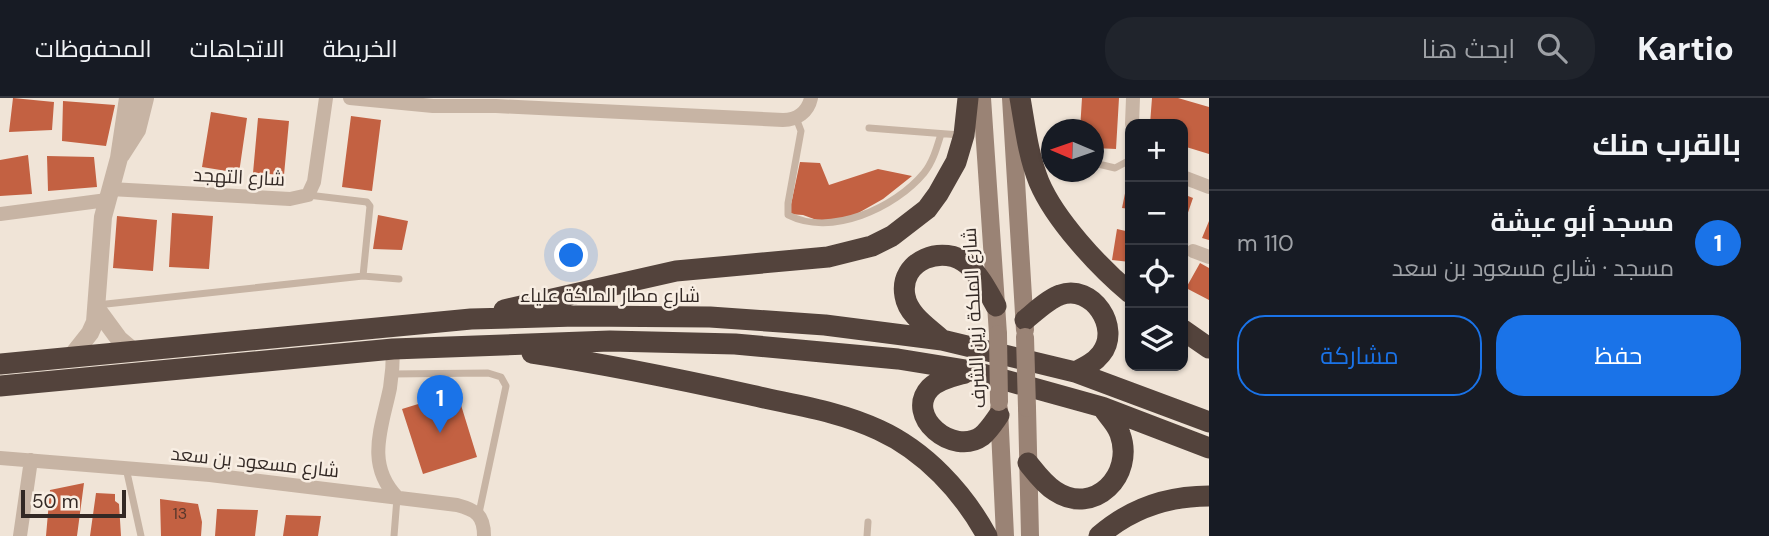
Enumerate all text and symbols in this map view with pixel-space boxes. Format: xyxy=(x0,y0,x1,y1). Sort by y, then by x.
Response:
search box xyxy=(1105,17,1595,80)
text: Kartio xyxy=(1637,27,1734,70)
icon: search xyxy=(1533,29,1571,67)
text: ابحث هنا xyxy=(1422,32,1515,66)
text: المحفوظات xyxy=(35,33,152,64)
text: الاتجاهات xyxy=(190,33,285,64)
text: الخريطة xyxy=(323,33,398,64)
north arrow xyxy=(1041,119,1104,182)
map controls xyxy=(1125,119,1188,371)
button: + xyxy=(1125,119,1188,182)
text: بالقرب منك xyxy=(1592,125,1741,164)
street label: شارع التهجد xyxy=(192,162,286,193)
button: − xyxy=(1125,182,1188,245)
text: مسجد أبو عيشة xyxy=(1491,205,1674,239)
street label: شارع الملكة زين الشرف xyxy=(957,227,992,409)
text: 110 m xyxy=(1237,228,1294,258)
text: 1 xyxy=(1714,228,1722,258)
your location xyxy=(554,238,588,272)
button: locate xyxy=(1125,245,1188,308)
text: مسجد · شارع مسعود بن سعد xyxy=(1392,253,1674,283)
street label: شارع مطار الملكة علياء xyxy=(520,283,700,309)
button: layers xyxy=(1125,308,1188,371)
button: مشاركة xyxy=(1237,315,1482,396)
button: حفظ xyxy=(1496,315,1741,396)
pin: 1 xyxy=(417,375,463,433)
street label: شارع مسعود بن سعد xyxy=(170,441,340,484)
scale bar xyxy=(21,487,126,519)
text: 50 m xyxy=(32,489,79,514)
house number: 13 xyxy=(173,503,187,524)

